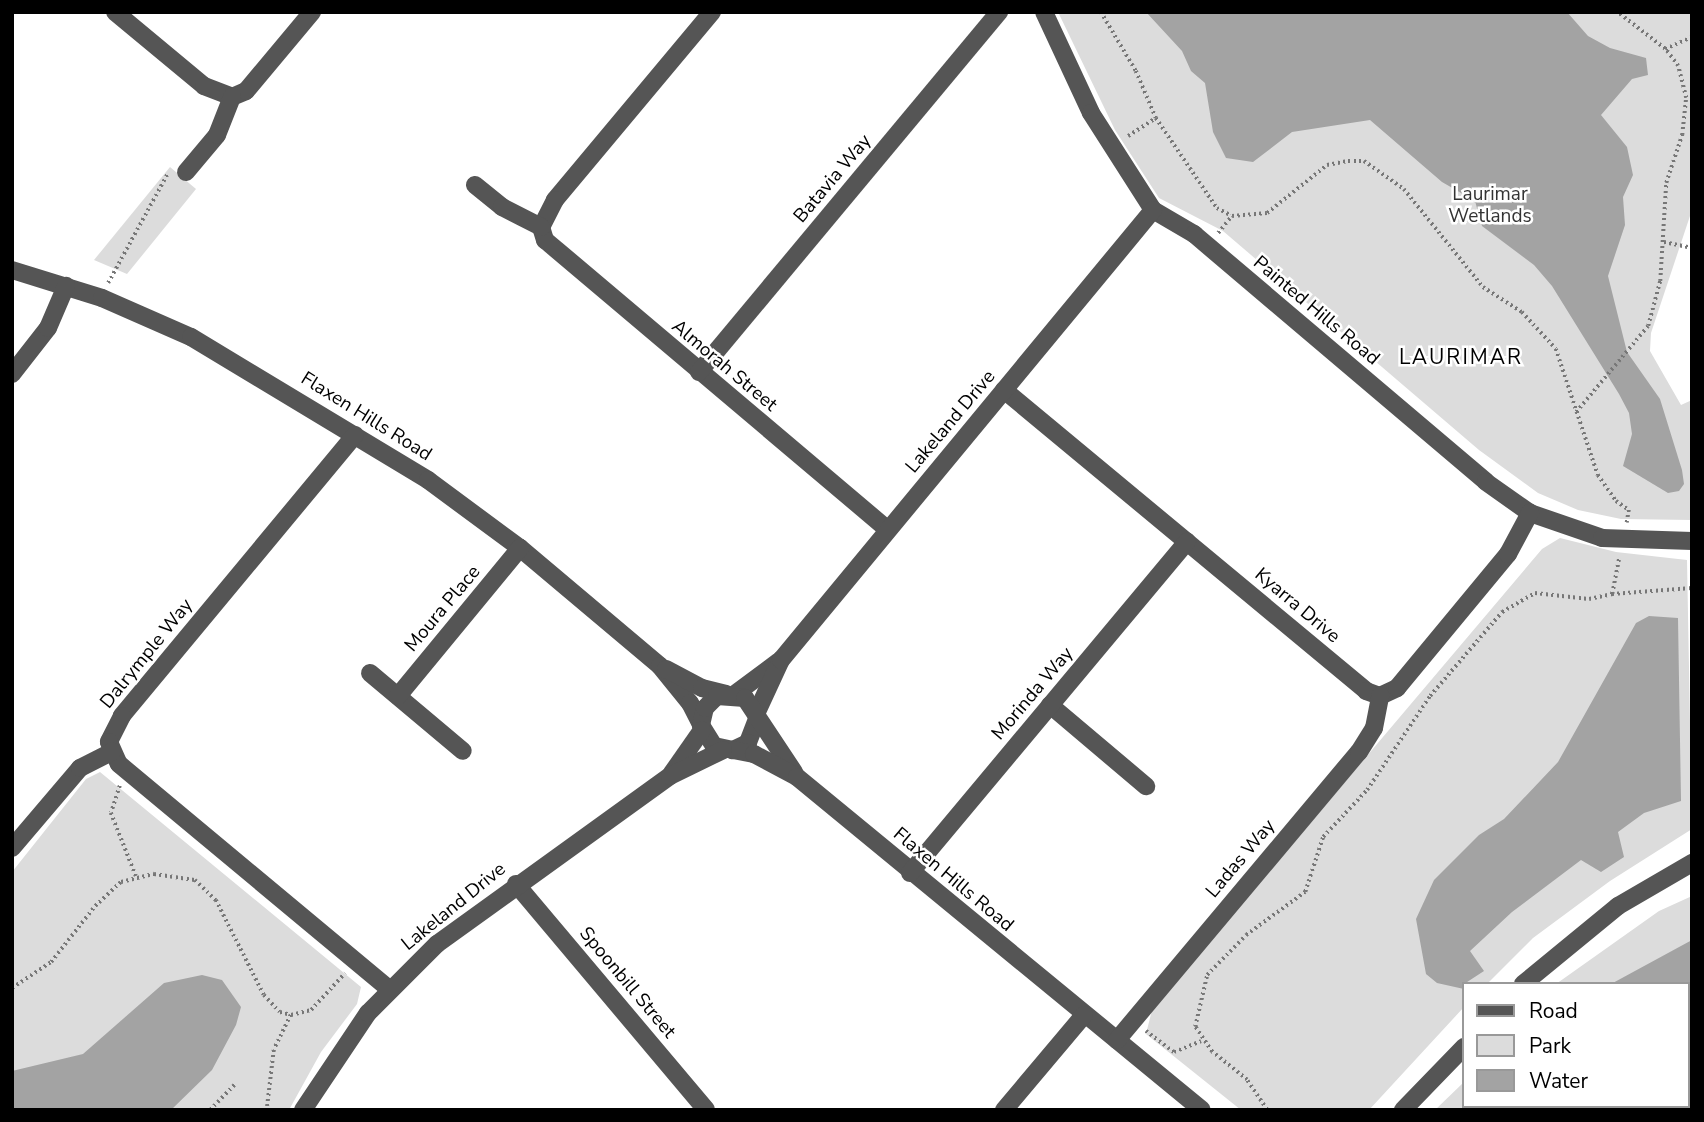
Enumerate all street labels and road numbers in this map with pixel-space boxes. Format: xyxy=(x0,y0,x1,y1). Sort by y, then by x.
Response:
street label: Batavia Way xyxy=(789,130,877,228)
street label: Painted Hills Road xyxy=(1248,252,1384,370)
street label: Almorah Street xyxy=(667,315,781,417)
street label: Lakeland Drive xyxy=(901,366,1001,478)
street label: Flaxen Hills Road xyxy=(296,368,436,466)
street label: Moura Place xyxy=(400,561,486,657)
street label: Kyarra Drive xyxy=(1250,564,1344,648)
street label: Dalrymple Way xyxy=(96,595,198,713)
street label: Morinda Way xyxy=(987,643,1079,745)
street label: Ladas Way xyxy=(1202,815,1280,903)
street label: Flaxen Hills Road xyxy=(888,823,1018,937)
street label: Lakeland Drive xyxy=(397,858,511,956)
street label: Spoonbill Street xyxy=(574,923,680,1043)

